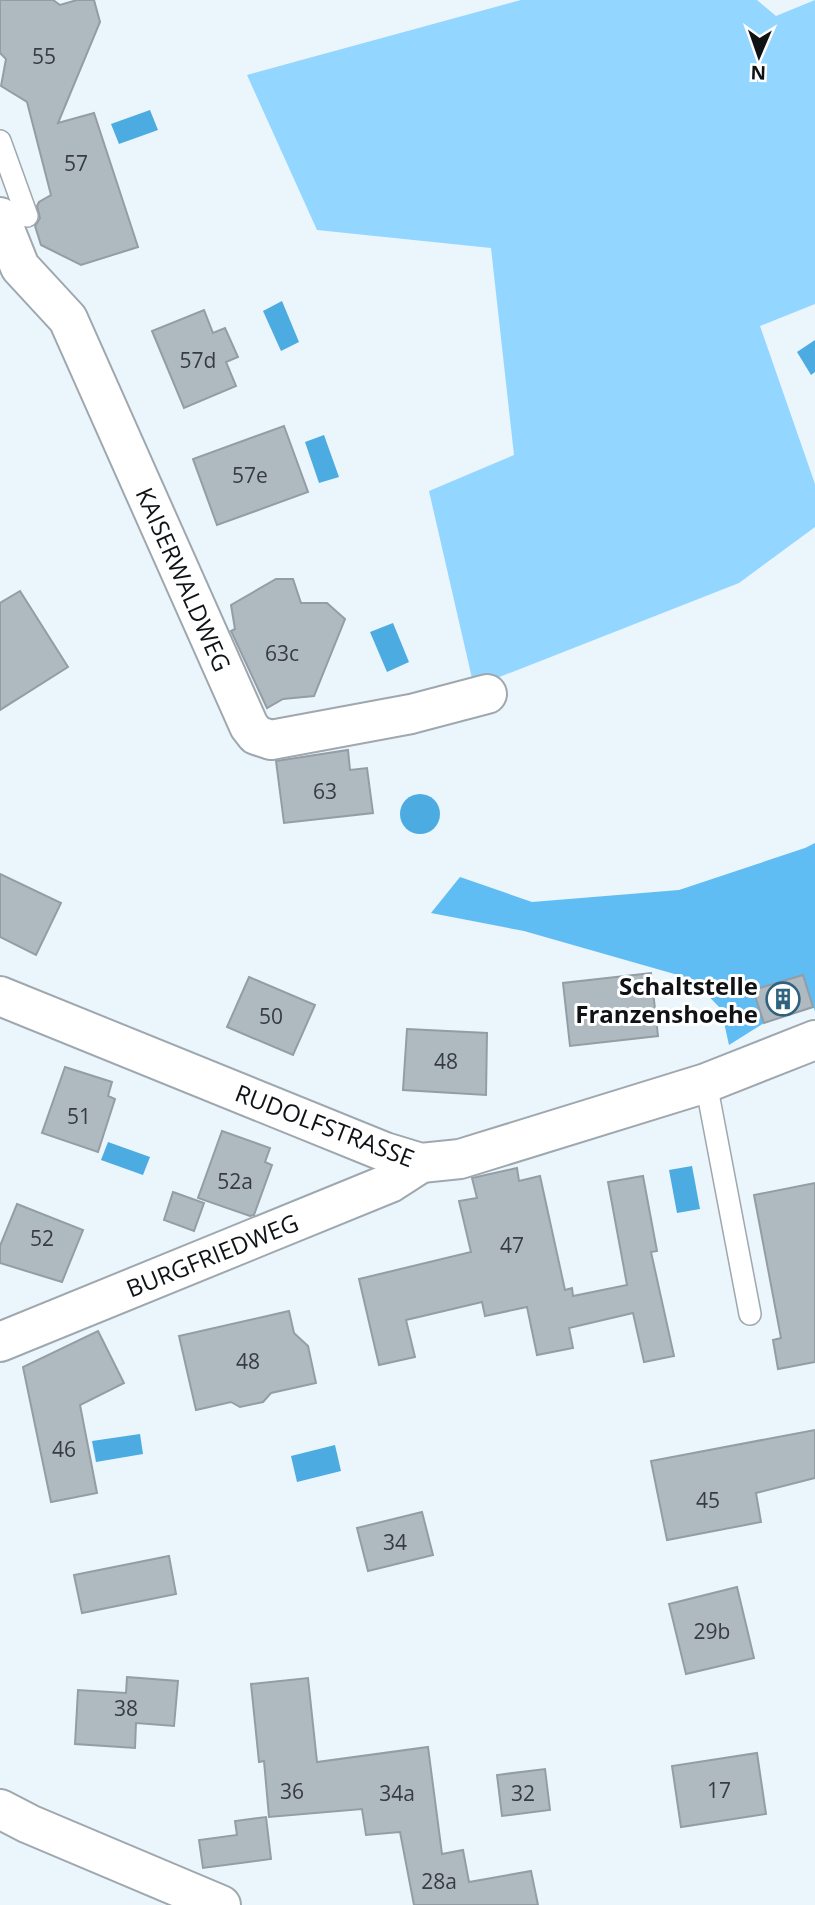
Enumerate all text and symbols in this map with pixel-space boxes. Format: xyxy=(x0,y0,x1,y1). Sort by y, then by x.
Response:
north arrow xyxy=(724,21,794,91)
house number: 55 xyxy=(32,42,56,70)
text: N xyxy=(750,60,767,86)
house number: 57 xyxy=(64,149,88,177)
house number: 57d xyxy=(180,346,216,374)
house number: 57e xyxy=(232,461,268,489)
street label: KAISERWALDWEG xyxy=(129,482,239,676)
house number: 63c xyxy=(265,639,299,667)
house number: 63 xyxy=(313,777,337,805)
place label: Schaltstelle Franzenshoehe xyxy=(575,969,758,1030)
building icon: Schaltstelle Franzenshoehe xyxy=(764,980,802,1018)
house number: 50 xyxy=(259,1002,283,1030)
house number: 48 xyxy=(434,1047,458,1075)
street label: RUDOLFSTRASSE xyxy=(231,1076,419,1174)
house number: 51 xyxy=(67,1102,91,1130)
house number: 52a xyxy=(217,1167,253,1195)
street label: BURGFRIEDWEG xyxy=(121,1205,303,1305)
house number: 52 xyxy=(30,1224,54,1252)
house number: 47 xyxy=(500,1231,524,1259)
house number: 48 xyxy=(236,1347,260,1375)
house number: 46 xyxy=(52,1435,76,1463)
house number: 45 xyxy=(696,1486,720,1514)
house number: 34 xyxy=(383,1528,407,1556)
house number: 29b xyxy=(694,1617,730,1645)
house number: 38 xyxy=(114,1694,138,1722)
house number: 17 xyxy=(707,1776,731,1804)
house number: 36 xyxy=(280,1777,304,1805)
house number: 34a xyxy=(379,1779,415,1807)
house number: 32 xyxy=(511,1779,535,1807)
house number: 28a xyxy=(421,1867,457,1895)

